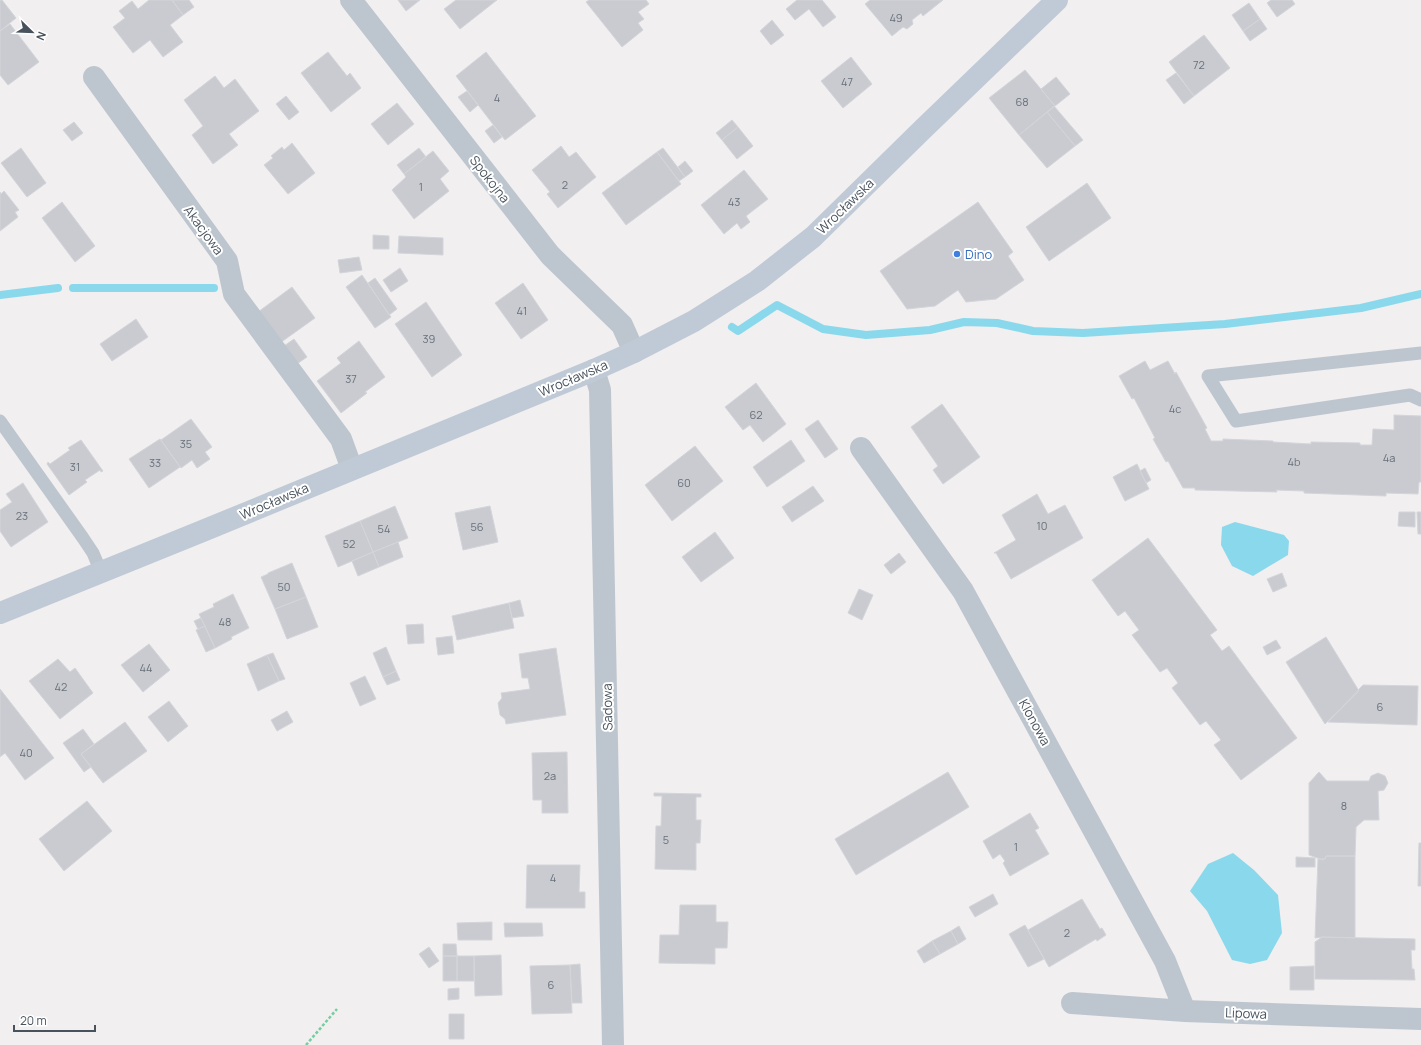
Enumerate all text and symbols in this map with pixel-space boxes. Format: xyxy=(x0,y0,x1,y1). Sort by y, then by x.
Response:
house number: 49 xyxy=(889,10,903,25)
north arrow xyxy=(12,12,52,52)
text: N xyxy=(33,30,50,43)
house number: 72 xyxy=(1193,57,1205,72)
house number: 47 xyxy=(841,74,853,89)
house number: 4 xyxy=(494,90,500,105)
house number: 68 xyxy=(1015,94,1029,109)
street label: Spokojna xyxy=(466,152,514,206)
street label: Wrocławska xyxy=(812,174,878,238)
house number: 2 xyxy=(562,177,568,192)
house number: 1 xyxy=(419,179,423,194)
house number: 43 xyxy=(728,194,740,209)
street label: Akacjowa xyxy=(180,202,228,258)
place label: Dino xyxy=(965,245,992,263)
marker: Dino xyxy=(952,249,962,259)
house number: 41 xyxy=(517,303,527,318)
house number: 39 xyxy=(423,331,436,346)
street label: Wrocławska xyxy=(536,355,610,401)
house number: 37 xyxy=(345,371,357,386)
house number: 4c xyxy=(1169,401,1181,416)
house number: 62 xyxy=(749,407,763,422)
house number: 35 xyxy=(180,436,192,451)
house number: 4a xyxy=(1383,450,1395,465)
house number: 4b xyxy=(1288,454,1301,469)
house number: 33 xyxy=(149,455,161,470)
house number: 31 xyxy=(70,459,80,474)
house number: 60 xyxy=(677,475,691,490)
street label: Wrocławska xyxy=(237,478,311,524)
house number: 23 xyxy=(16,508,28,523)
house number: 10 xyxy=(1036,518,1048,533)
house number: 56 xyxy=(470,519,484,534)
house number: 54 xyxy=(378,521,390,536)
house number: 52 xyxy=(343,536,355,551)
house number: 50 xyxy=(277,579,291,594)
house number: 48 xyxy=(219,614,231,629)
house number: 44 xyxy=(139,660,153,675)
house number: 42 xyxy=(55,679,67,694)
street label: Sadowa xyxy=(598,683,616,731)
street label: Klonowa xyxy=(1015,696,1055,748)
house number: 6 xyxy=(1377,699,1384,714)
house number: 40 xyxy=(19,745,33,760)
house number: 2a xyxy=(544,768,556,783)
house number: 8 xyxy=(1341,798,1347,813)
house number: 5 xyxy=(663,832,669,847)
house number: 1 xyxy=(1014,839,1018,854)
house number: 4 xyxy=(550,870,556,885)
house number: 2 xyxy=(1064,925,1070,940)
house number: 6 xyxy=(548,977,555,992)
street label: Lipowa xyxy=(1225,1003,1267,1023)
scale bar xyxy=(14,1007,95,1033)
text: 20 m xyxy=(20,1012,47,1029)

